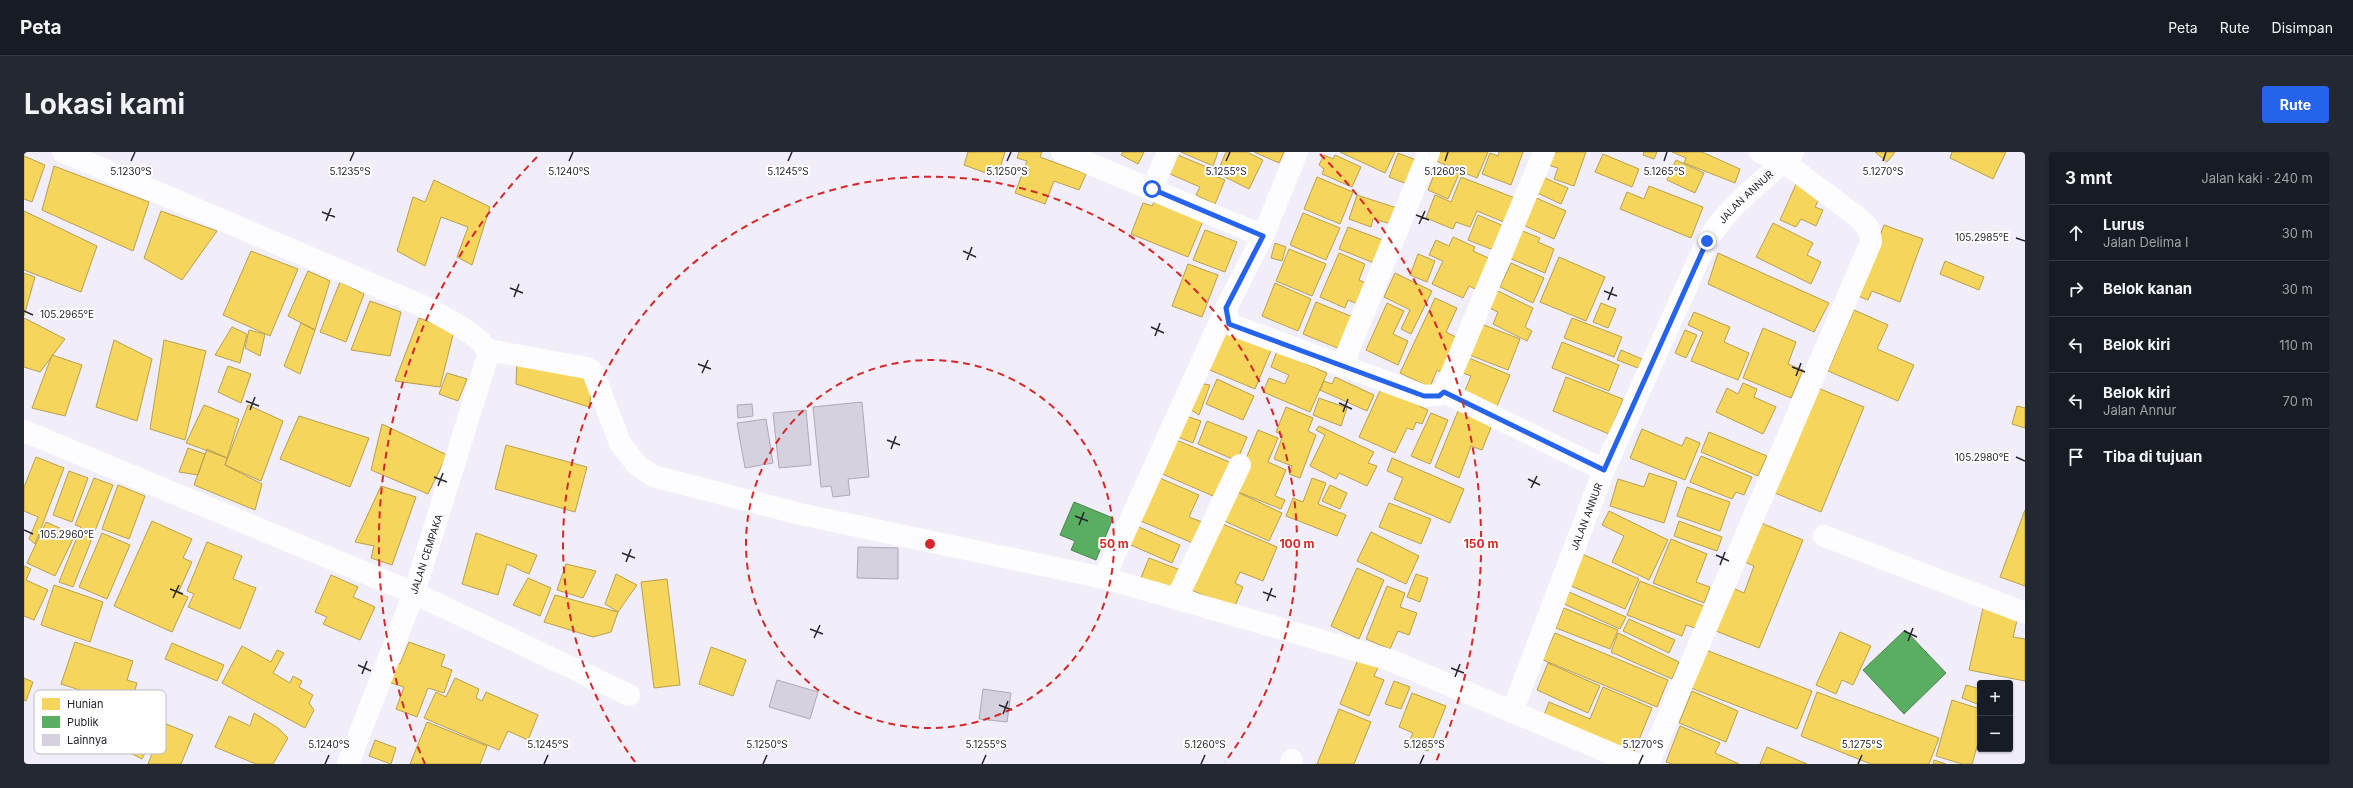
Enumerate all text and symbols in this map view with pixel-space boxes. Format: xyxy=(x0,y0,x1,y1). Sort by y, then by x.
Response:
text: Peta xyxy=(20,16,62,39)
text: Peta xyxy=(2168,19,2198,36)
text: Rute xyxy=(2220,19,2250,36)
text: Disimpan xyxy=(2272,19,2333,36)
button: Rute xyxy=(2262,86,2329,123)
text: Lokasi kami xyxy=(24,87,185,121)
text: 5.1230°S xyxy=(110,165,152,177)
text: 5.1235°S xyxy=(329,165,371,177)
text: 5.1240°S xyxy=(548,165,590,177)
text: 5.1245°S xyxy=(767,165,809,177)
text: 5.1250°S xyxy=(986,165,1028,177)
text: 5.1255°S xyxy=(1205,165,1247,177)
text: 5.1260°S xyxy=(1424,165,1466,177)
text: 5.1265°S xyxy=(1643,165,1685,177)
text: 5.1270°S xyxy=(1863,165,1903,177)
street label: JALAN ANNUR xyxy=(1716,167,1776,226)
text: 3 mnt xyxy=(2065,168,2112,188)
text: Jalan kaki · 240 m xyxy=(2201,170,2313,186)
route start xyxy=(1143,180,1161,198)
text: Lurus xyxy=(2103,215,2145,234)
icon: ahead xyxy=(2065,222,2087,244)
text: 30 m xyxy=(2282,225,2313,241)
text: 105.2985°E xyxy=(1955,231,2009,243)
route end xyxy=(1698,232,1716,250)
text: Jalan Delima I xyxy=(2103,234,2189,250)
icon: right xyxy=(2065,278,2087,300)
text: Belok kanan xyxy=(2103,279,2192,298)
text: 30 m xyxy=(2282,281,2313,297)
text: 105.2965°E xyxy=(40,308,94,320)
icon: left xyxy=(2065,334,2087,356)
text: Belok kiri xyxy=(2103,335,2170,354)
text: 110 m xyxy=(2279,337,2313,353)
text: Belok kiri xyxy=(2103,383,2170,402)
icon: left xyxy=(2065,390,2087,412)
text: 70 m xyxy=(2283,393,2313,409)
text: Jalan Annur xyxy=(2103,402,2176,418)
icon: arrive xyxy=(2065,446,2087,468)
text: Tiba di tujuan xyxy=(2103,447,2202,466)
text: 105.2980°E xyxy=(1955,451,2009,463)
street label: JALAN ANNUR xyxy=(1568,481,1605,552)
street label: JALAN CEMPAKA xyxy=(407,512,445,596)
text: 105.2960°E xyxy=(40,528,94,540)
text: 50 m xyxy=(1099,536,1129,551)
text: 100 m xyxy=(1279,536,1315,551)
text: 150 m xyxy=(1464,536,1498,551)
centre of rings xyxy=(923,537,937,551)
map controls xyxy=(1977,680,2013,752)
button: + xyxy=(1977,680,2013,716)
legend xyxy=(34,690,166,754)
text: Hunian xyxy=(67,697,104,711)
text: Publik xyxy=(67,715,99,729)
button: − xyxy=(1977,716,2013,752)
text: Lainnya xyxy=(67,733,107,747)
text: 5.1240°S xyxy=(308,738,350,750)
text: 5.1245°S xyxy=(527,738,569,750)
text: 5.1250°S xyxy=(746,738,788,750)
text: 5.1255°S xyxy=(965,738,1007,750)
text: 5.1260°S xyxy=(1184,738,1226,750)
text: 5.1265°S xyxy=(1403,738,1445,750)
text: 5.1270°S xyxy=(1623,738,1663,750)
text: 5.1275°S xyxy=(1842,738,1882,750)

